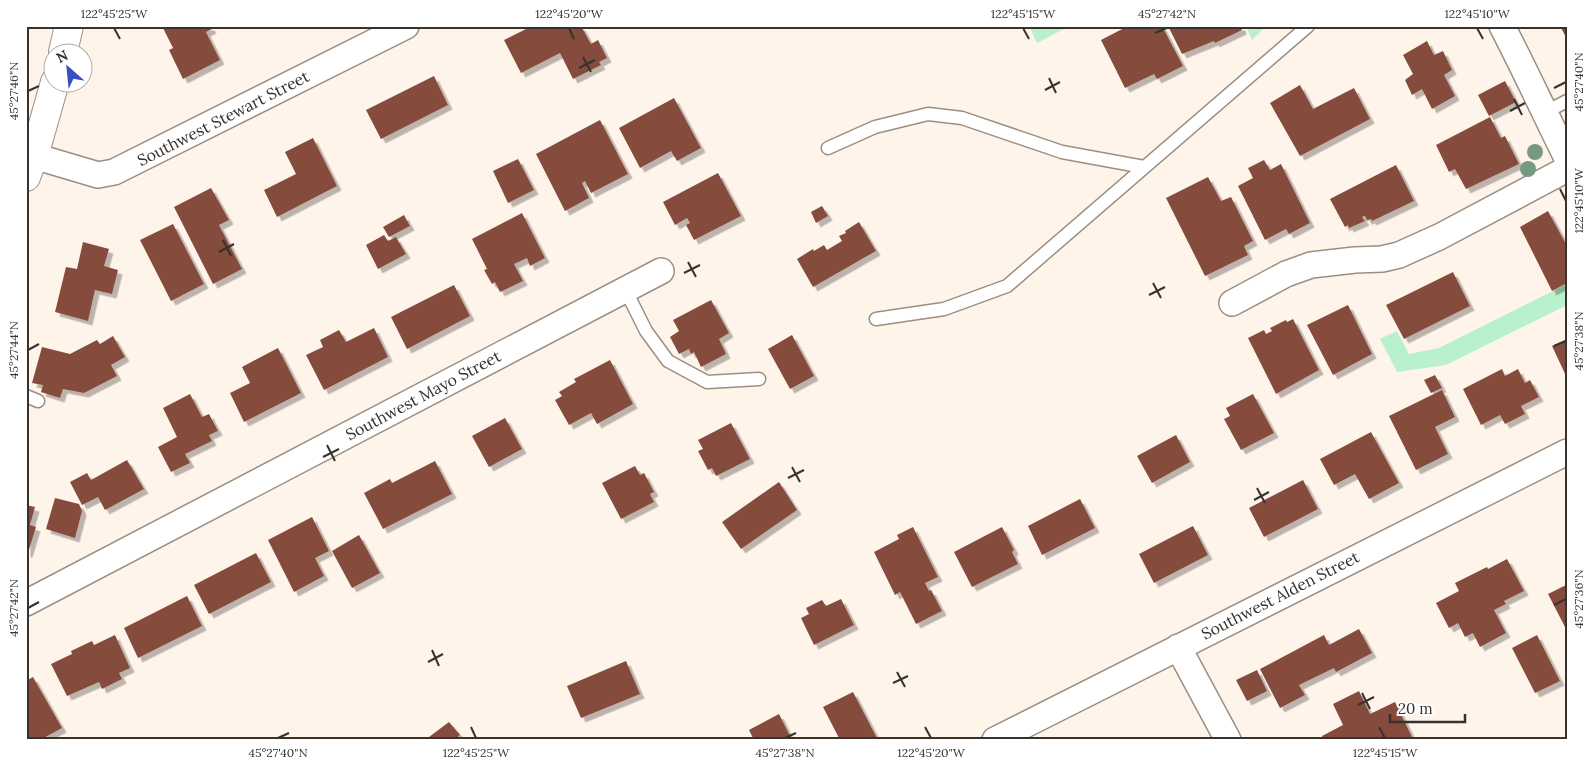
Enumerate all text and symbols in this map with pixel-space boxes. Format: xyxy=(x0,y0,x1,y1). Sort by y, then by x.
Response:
text: 122°45'25"W xyxy=(81,6,148,21)
text: 122°45'20"W xyxy=(535,6,604,21)
text: 122°45'15"W xyxy=(991,6,1056,21)
text: 45°27'42"N xyxy=(1138,6,1196,21)
text: 122°45'10"W xyxy=(1444,6,1511,21)
north arrow xyxy=(42,42,92,92)
text: N xyxy=(53,46,71,67)
text: 45°27'40"N xyxy=(1571,52,1586,112)
text: 45°27'46"N xyxy=(6,62,21,120)
street label: Southwest Stewart Street xyxy=(134,66,313,170)
text: 122°45'10"W xyxy=(1571,167,1586,234)
text: 45°27'38"N xyxy=(1571,311,1586,371)
text: 45°27'44"N xyxy=(6,321,21,379)
street label: Southwest Mayo Street xyxy=(342,345,505,444)
street label: Southwest Alden Street xyxy=(1198,546,1363,644)
text: 45°27'36"N xyxy=(1571,569,1586,629)
text: 45°27'42"N xyxy=(6,579,21,637)
scale bar xyxy=(1390,691,1466,723)
text: 20 m xyxy=(1398,699,1433,718)
text: 45°27'40"N xyxy=(248,745,308,760)
text: 122°45'25"W xyxy=(443,745,510,760)
text: 45°27'38"N xyxy=(755,745,815,760)
text: 122°45'20"W xyxy=(897,745,966,760)
text: 122°45'15"W xyxy=(1353,745,1418,760)

